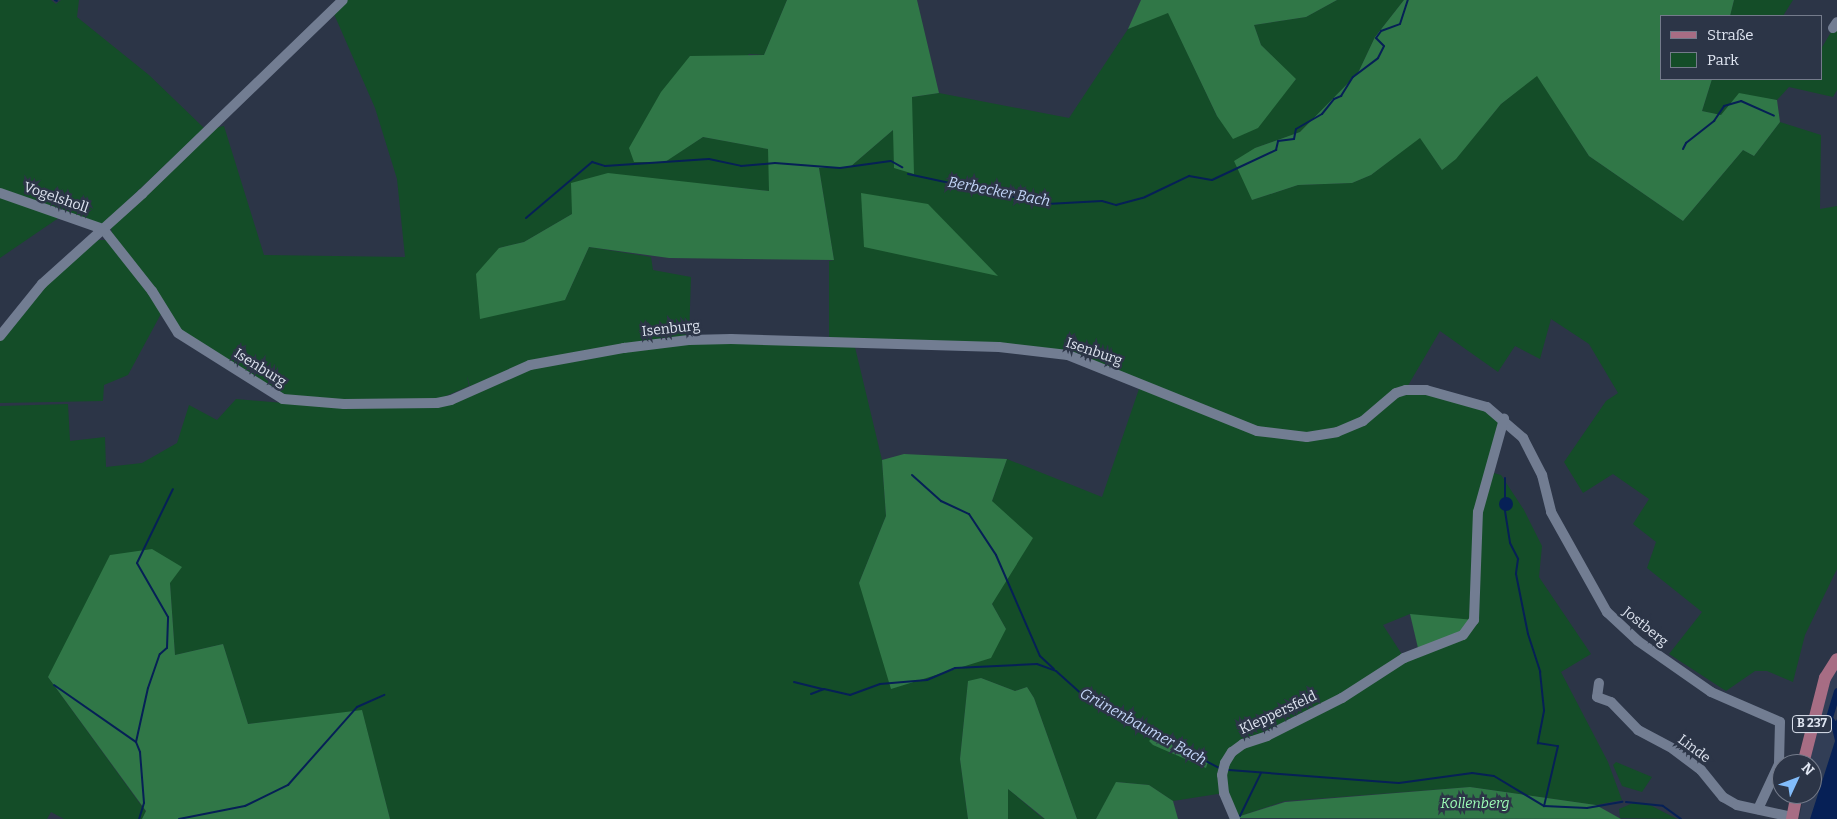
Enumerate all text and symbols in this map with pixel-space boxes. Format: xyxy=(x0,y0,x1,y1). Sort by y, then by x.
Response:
legend xyxy=(1660,15,1822,80)
text: Straße xyxy=(1707,26,1753,44)
text: Park xyxy=(1707,51,1739,69)
water label: Berbecker Bach xyxy=(946,173,1052,211)
street label: Vogelsholl xyxy=(21,179,91,217)
street label: Isenburg xyxy=(641,318,701,340)
street label: Isenburg xyxy=(1064,335,1124,369)
street label: Isenburg xyxy=(231,345,289,391)
street label: Jostberg xyxy=(1619,604,1671,650)
water label: Grünenbaumer Bach xyxy=(1076,685,1210,769)
street label: Kleppersfeld xyxy=(1237,688,1319,738)
road number: B 237 xyxy=(1791,714,1833,734)
street label: Linde xyxy=(1674,731,1714,767)
north arrow xyxy=(1772,754,1822,804)
text: N xyxy=(1798,759,1818,779)
park label: Kollenberg xyxy=(1441,796,1509,812)

